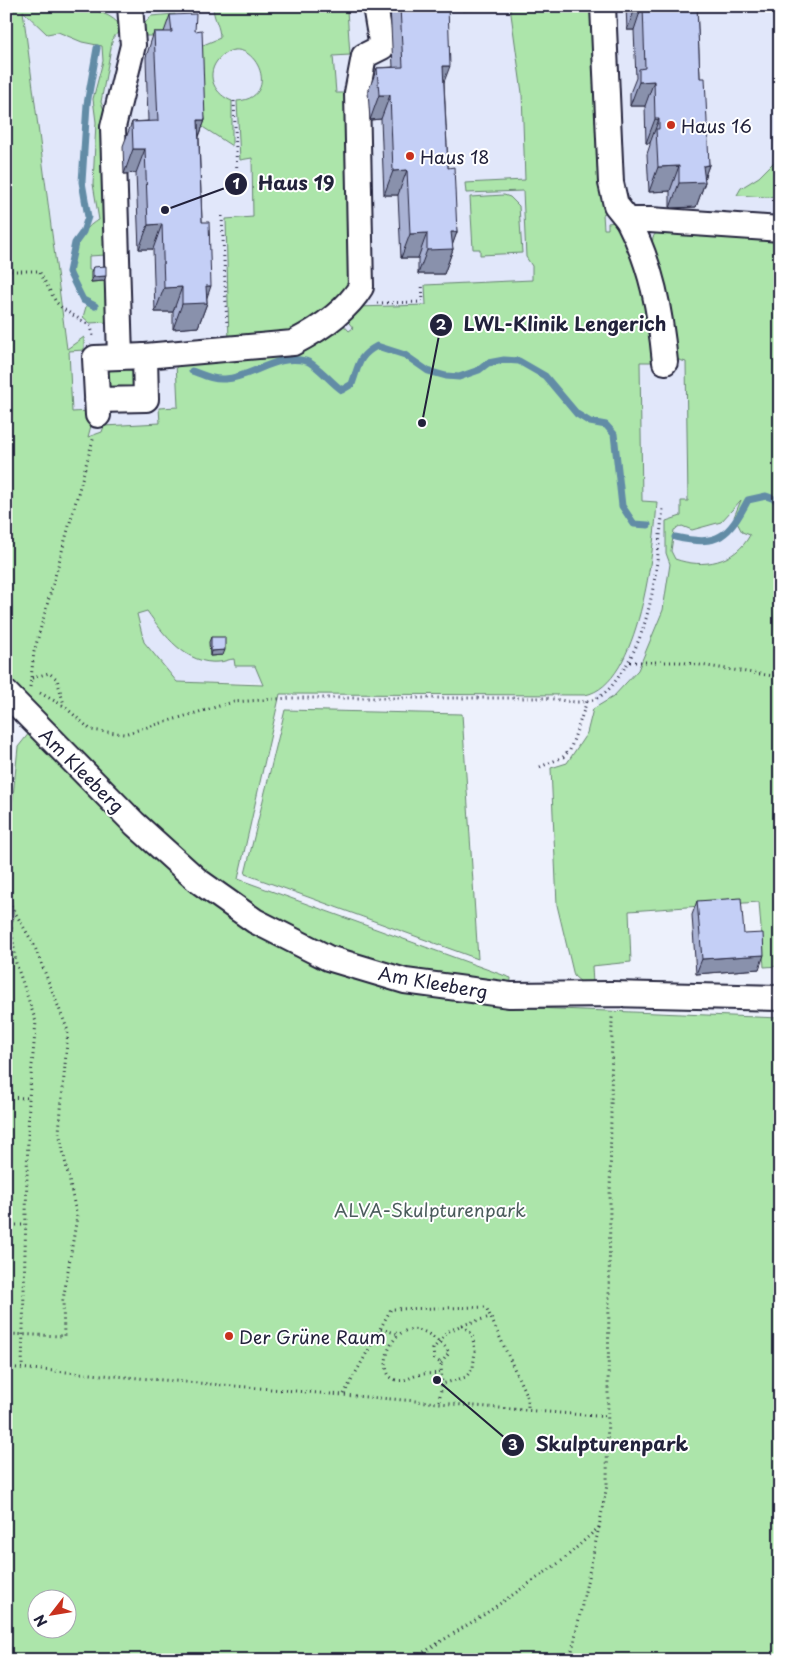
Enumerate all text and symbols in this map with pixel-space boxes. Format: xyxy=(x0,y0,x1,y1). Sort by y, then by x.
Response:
place label: Haus 16 xyxy=(681,112,752,139)
marker: Haus 16 xyxy=(665,119,677,131)
place label: Haus 18 xyxy=(420,143,490,170)
marker: Haus 18 xyxy=(404,150,416,162)
callout: Haus 19 xyxy=(224,167,344,201)
text: Haus 19 xyxy=(258,168,334,196)
text: 1 xyxy=(232,171,240,194)
callout: LWL-Klinik Lengerich xyxy=(429,308,677,342)
text: LWL-Klinik Lengerich xyxy=(464,309,666,337)
text: 2 xyxy=(436,312,447,335)
street label: Am Kleeberg xyxy=(33,721,131,819)
street label: Am Kleeberg xyxy=(376,959,490,1005)
park label: ALVA-Skulpturenpark xyxy=(334,1196,526,1223)
place label: Der Grüne Raum xyxy=(239,1323,386,1350)
marker: Der Grüne Raum xyxy=(223,1330,235,1342)
callout: Skulpturenpark xyxy=(501,1428,699,1462)
text: Skulpturenpark xyxy=(536,1429,689,1457)
text: 3 xyxy=(508,1432,518,1455)
north arrow xyxy=(28,1588,78,1638)
text: N xyxy=(29,1611,52,1631)

